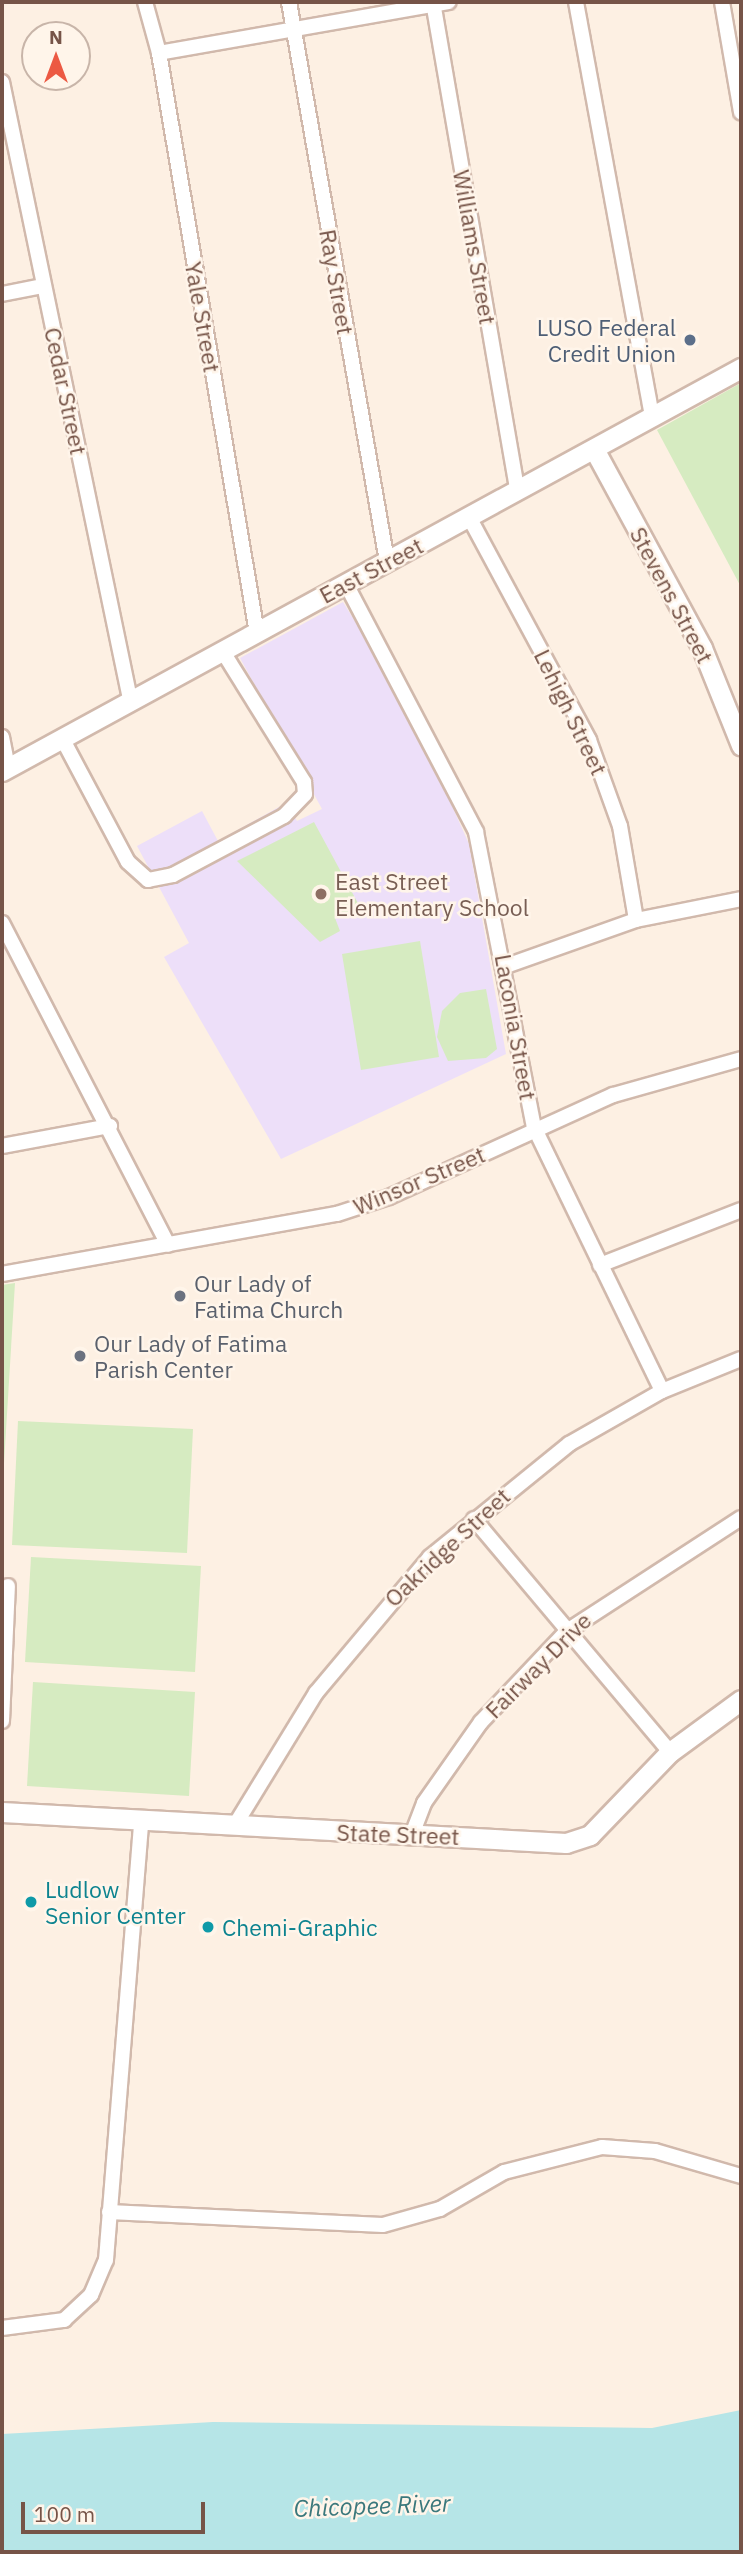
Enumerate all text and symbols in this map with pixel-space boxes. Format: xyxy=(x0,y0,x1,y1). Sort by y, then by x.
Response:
north arrow xyxy=(21,21,91,91)
text: N xyxy=(49,25,63,49)
street label: Williams Street xyxy=(448,168,502,326)
street label: Ray Street xyxy=(314,227,360,337)
street label: Yale Street xyxy=(180,259,226,375)
place label: LUSO Federal Credit Union xyxy=(537,313,676,367)
street label: Cedar Street xyxy=(39,325,93,457)
marker: LUSO Federal Credit Union xyxy=(682,332,698,348)
street label: Stevens Street xyxy=(625,522,719,668)
street label: East Street xyxy=(314,531,428,609)
street label: Lehigh Street xyxy=(529,645,613,779)
place label: East Street Elementary School xyxy=(335,867,529,921)
marker: East Street Elementary School xyxy=(313,886,329,902)
street label: Laconia Street xyxy=(490,952,542,1102)
street label: Winsor Street xyxy=(349,1140,489,1220)
place label: Our Lady of Fatima Church xyxy=(194,1269,343,1323)
marker: Our Lady of Fatima Church xyxy=(172,1288,188,1304)
place label: Our Lady of Fatima Parish Center xyxy=(94,1329,287,1383)
marker: Our Lady of Fatima Parish Center xyxy=(72,1348,88,1364)
street label: Oakridge Street xyxy=(379,1482,515,1612)
street label: Fairway Drive xyxy=(479,1606,597,1724)
street label: State Street xyxy=(336,1818,460,1850)
place label: Ludlow Senior Center xyxy=(45,1875,186,1929)
marker: Ludlow Senior Center xyxy=(23,1894,39,1910)
place label: Chemi-Graphic xyxy=(222,1913,378,1941)
marker: Chemi-Graphic xyxy=(200,1919,216,1935)
scale bar xyxy=(24,2488,208,2532)
water label: Chicopee River xyxy=(293,2489,451,2523)
text: 100 m xyxy=(34,2500,95,2528)

